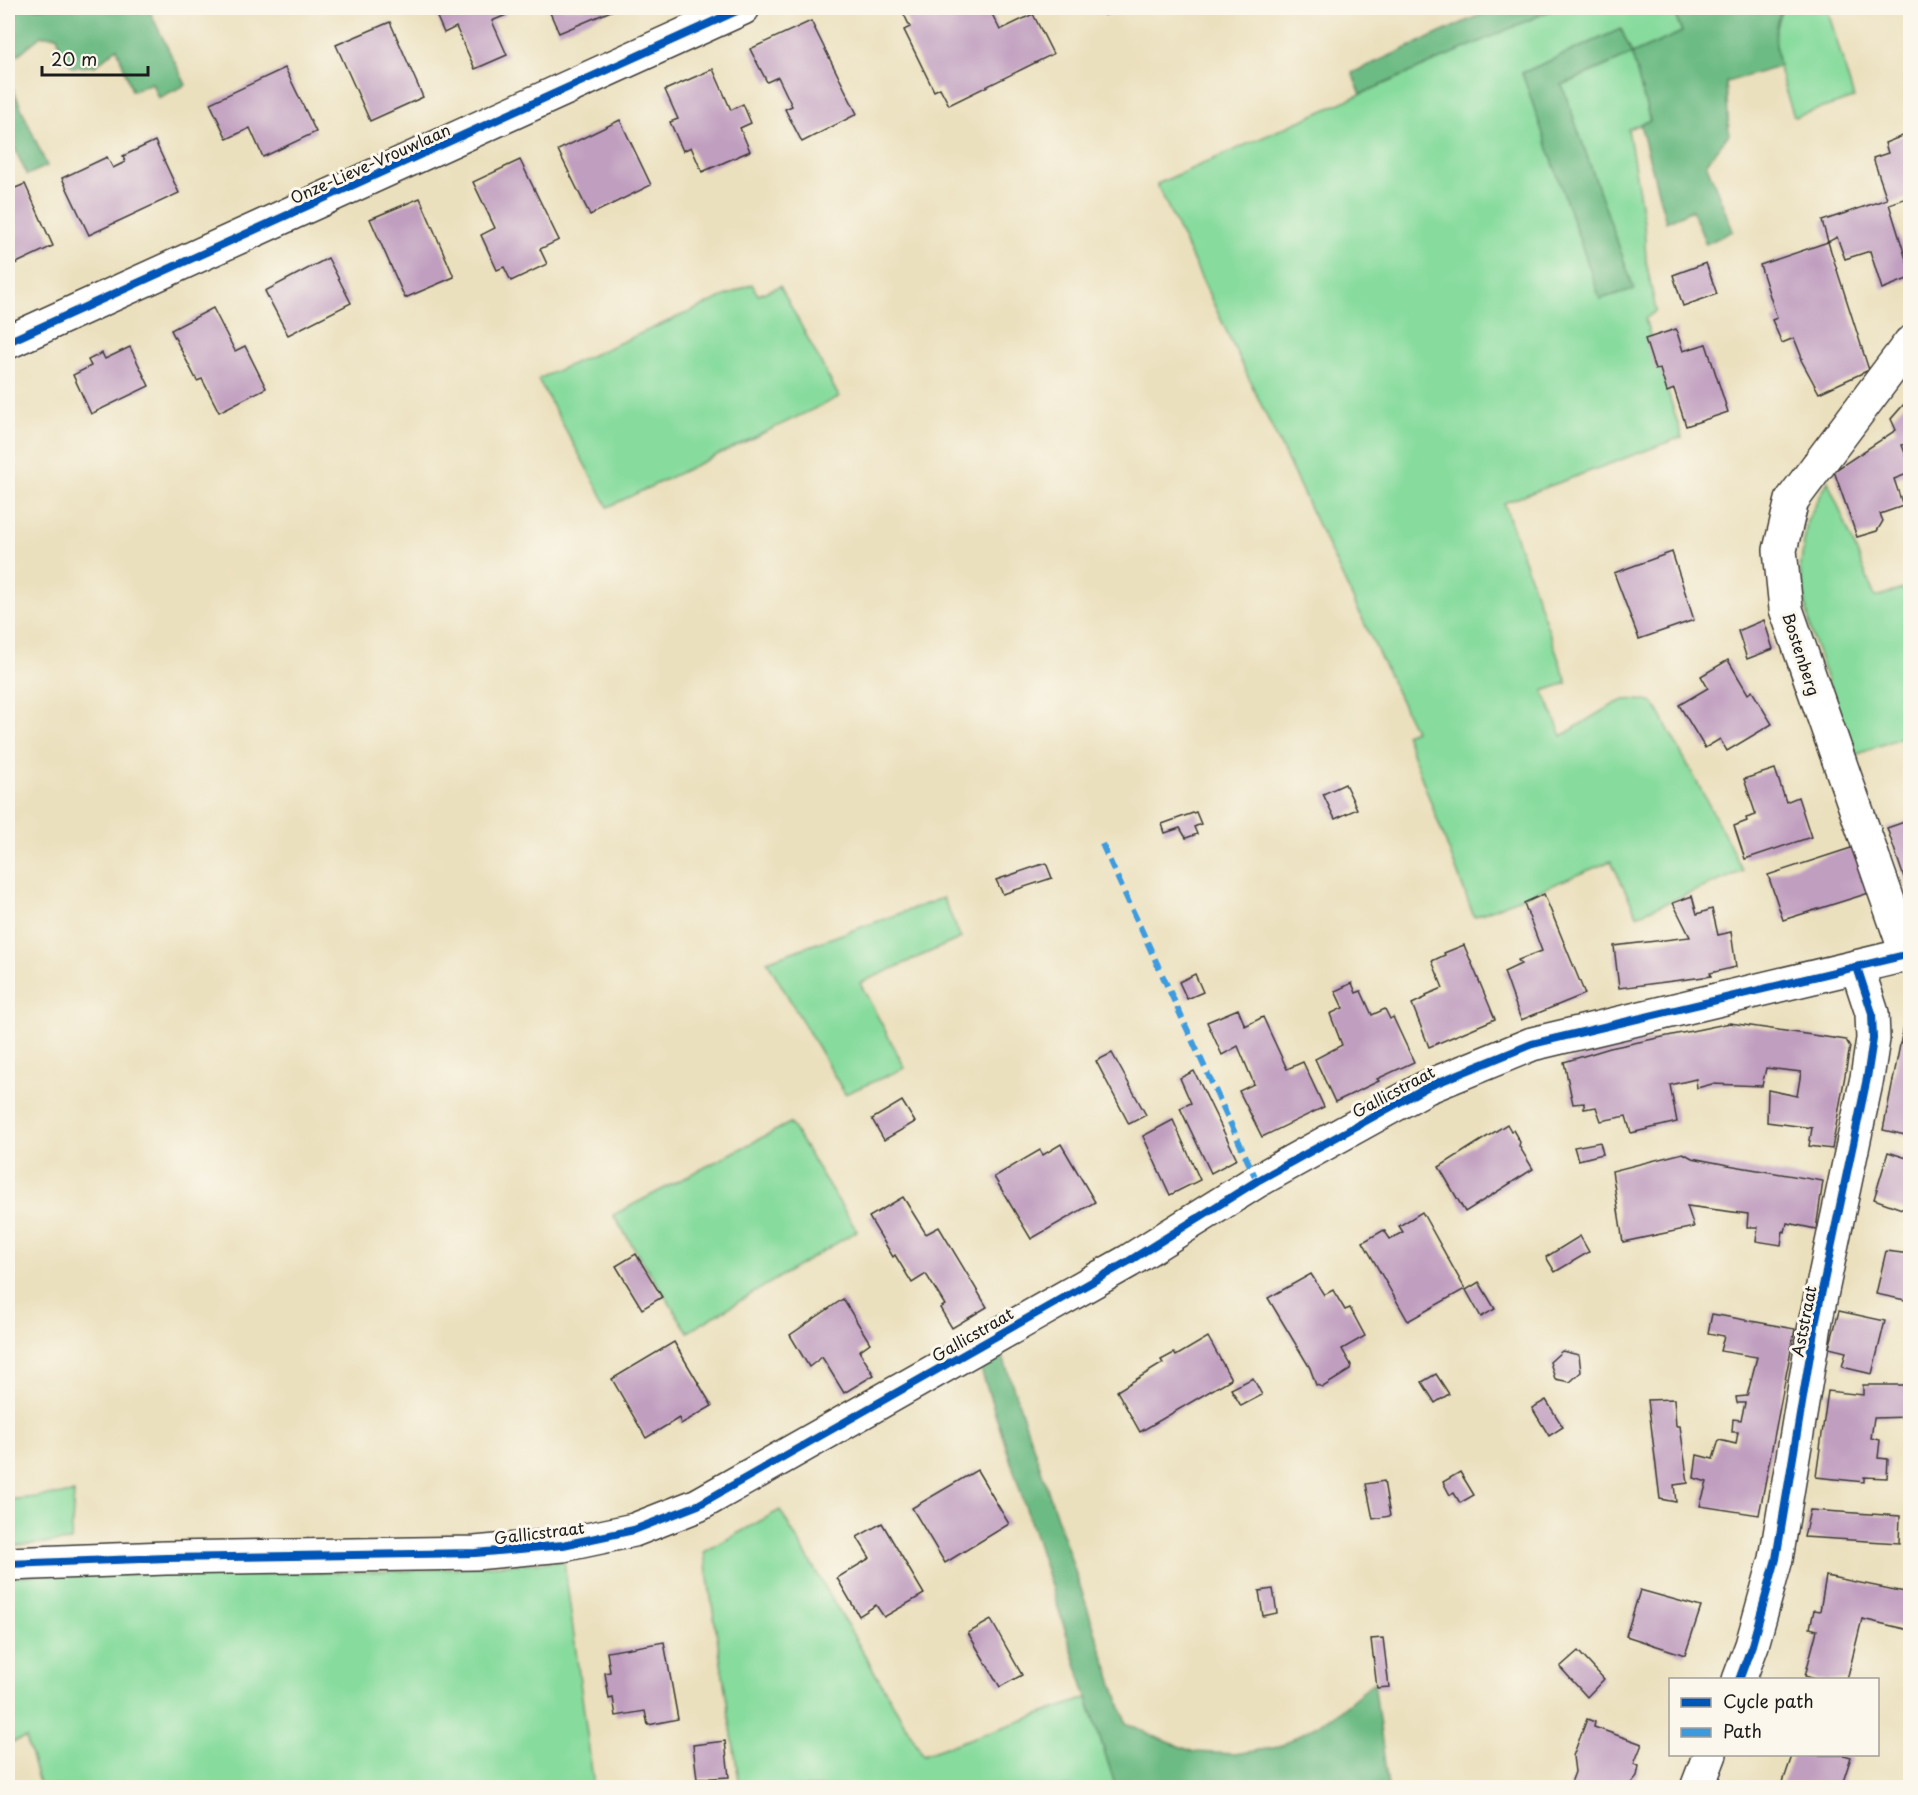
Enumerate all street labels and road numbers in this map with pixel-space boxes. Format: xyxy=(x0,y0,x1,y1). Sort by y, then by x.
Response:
street label: Onze-Lieve-Vrouwlaan xyxy=(286,117,454,209)
street label: Bostenberg xyxy=(1777,609,1827,699)
street label: Gallicstraat xyxy=(1347,1059,1439,1123)
street label: Aststraat xyxy=(1784,1283,1822,1359)
street label: Gallicstraat xyxy=(927,1301,1018,1367)
street label: Gallicstraat xyxy=(492,1514,586,1549)

